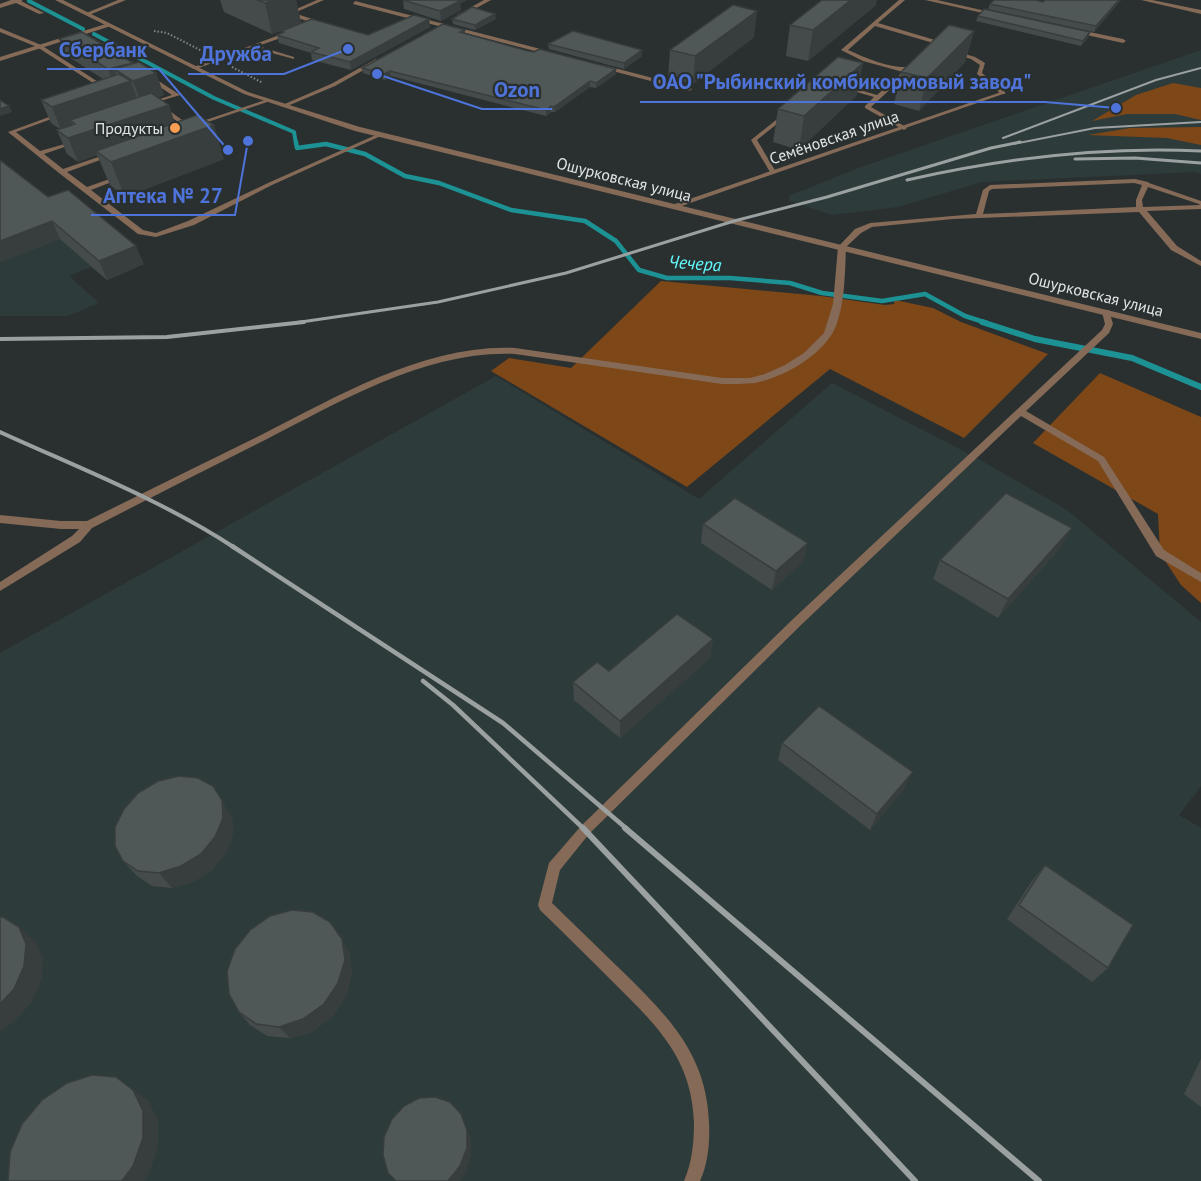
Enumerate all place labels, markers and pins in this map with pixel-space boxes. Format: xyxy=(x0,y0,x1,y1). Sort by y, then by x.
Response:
callout: Сбербанк xyxy=(47,30,159,69)
callout: Дружба xyxy=(188,35,284,74)
callout: ОАО "Рыбинский комбикормовый завод" xyxy=(640,63,1045,102)
callout: Ozon xyxy=(482,70,552,109)
place label: Продукты xyxy=(95,118,163,138)
marker: Продукты xyxy=(168,121,182,135)
callout: Аптека № 27 xyxy=(91,176,235,215)

